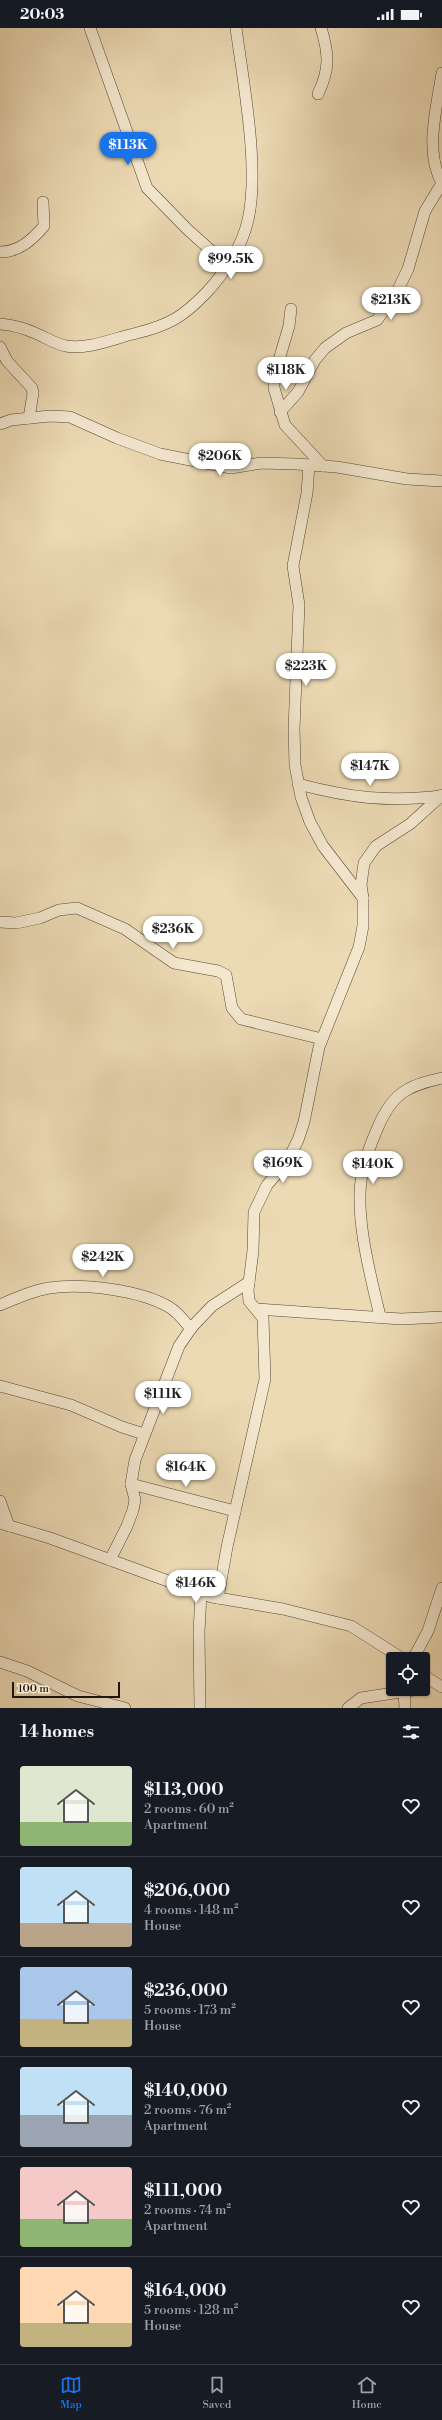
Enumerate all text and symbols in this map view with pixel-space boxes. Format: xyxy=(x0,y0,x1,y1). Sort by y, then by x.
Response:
text: 20:03 xyxy=(20,5,64,24)
pin: $113K xyxy=(100,132,156,166)
text: $113K xyxy=(109,137,148,153)
pin: $99.5K xyxy=(198,246,264,280)
text: $99.5K xyxy=(208,251,254,267)
pin: $213K xyxy=(363,287,419,321)
text: $213K xyxy=(371,292,411,308)
pin: $118K xyxy=(258,357,314,391)
text: $118K xyxy=(266,362,306,378)
pin: $206K xyxy=(192,443,248,477)
text: $206K xyxy=(198,448,242,464)
pin: $223K xyxy=(278,653,334,687)
text: $223K xyxy=(285,658,327,674)
pin: $147K xyxy=(342,753,398,787)
text: $147K xyxy=(350,758,390,774)
pin: $236K xyxy=(145,916,201,950)
text: $236K xyxy=(152,921,194,937)
pin: $169K xyxy=(255,1150,311,1184)
pin: $140K xyxy=(345,1151,401,1185)
text: $169K xyxy=(263,1155,303,1171)
text: $140K xyxy=(352,1156,394,1172)
pin: $242K xyxy=(75,1244,131,1278)
text: $242K xyxy=(81,1249,125,1265)
pin: $111K xyxy=(135,1381,191,1415)
text: $111K xyxy=(144,1386,182,1402)
pin: $164K xyxy=(158,1454,214,1488)
text: $164K xyxy=(165,1459,207,1475)
pin: $146K xyxy=(168,1570,224,1604)
text: $146K xyxy=(176,1575,216,1591)
map controls xyxy=(386,1652,430,1696)
button: locate xyxy=(386,1652,430,1696)
scale bar xyxy=(12,1680,120,1699)
text: 100 m xyxy=(18,1682,49,1696)
text: 14 homes xyxy=(20,1721,94,1743)
icon: filters xyxy=(400,1721,422,1743)
text: $113,000 xyxy=(144,1779,224,1801)
icon: home xyxy=(52,1782,100,1830)
icon: heart xyxy=(400,1795,422,1817)
text: 2 rooms · 60 m² xyxy=(144,1801,234,1817)
text: Apartment xyxy=(144,1817,208,1833)
text: $206,000 xyxy=(144,1880,230,1902)
icon: home xyxy=(52,1883,100,1931)
icon: heart xyxy=(400,1896,422,1918)
text: 4 rooms · 148 m² xyxy=(144,1902,238,1918)
text: House xyxy=(144,1918,181,1934)
text: $236,000 xyxy=(144,1980,228,2002)
icon: home xyxy=(52,1983,100,2031)
icon: heart xyxy=(400,1996,422,2018)
text: 5 rooms · 173 m² xyxy=(144,2002,236,2018)
text: House xyxy=(144,2018,181,2034)
text: $140,000 xyxy=(144,2080,228,2102)
icon: home xyxy=(52,2083,100,2131)
icon: heart xyxy=(400,2096,422,2118)
text: 2 rooms · 76 m² xyxy=(144,2102,231,2118)
text: Apartment xyxy=(144,2118,208,2134)
text: $111,000 xyxy=(144,2180,222,2202)
icon: home xyxy=(52,2183,100,2231)
icon: heart xyxy=(400,2196,422,2218)
text: 2 rooms · 74 m² xyxy=(144,2202,231,2218)
text: Apartment xyxy=(144,2218,208,2234)
text: $164,000 xyxy=(144,2280,226,2302)
icon: home xyxy=(52,2283,100,2331)
icon: heart xyxy=(400,2296,422,2318)
text: 5 rooms · 128 m² xyxy=(144,2302,238,2318)
text: House xyxy=(144,2318,181,2334)
tab: Map xyxy=(60,2374,82,2412)
tab: Saved xyxy=(202,2374,231,2412)
tab: Home xyxy=(352,2374,382,2412)

